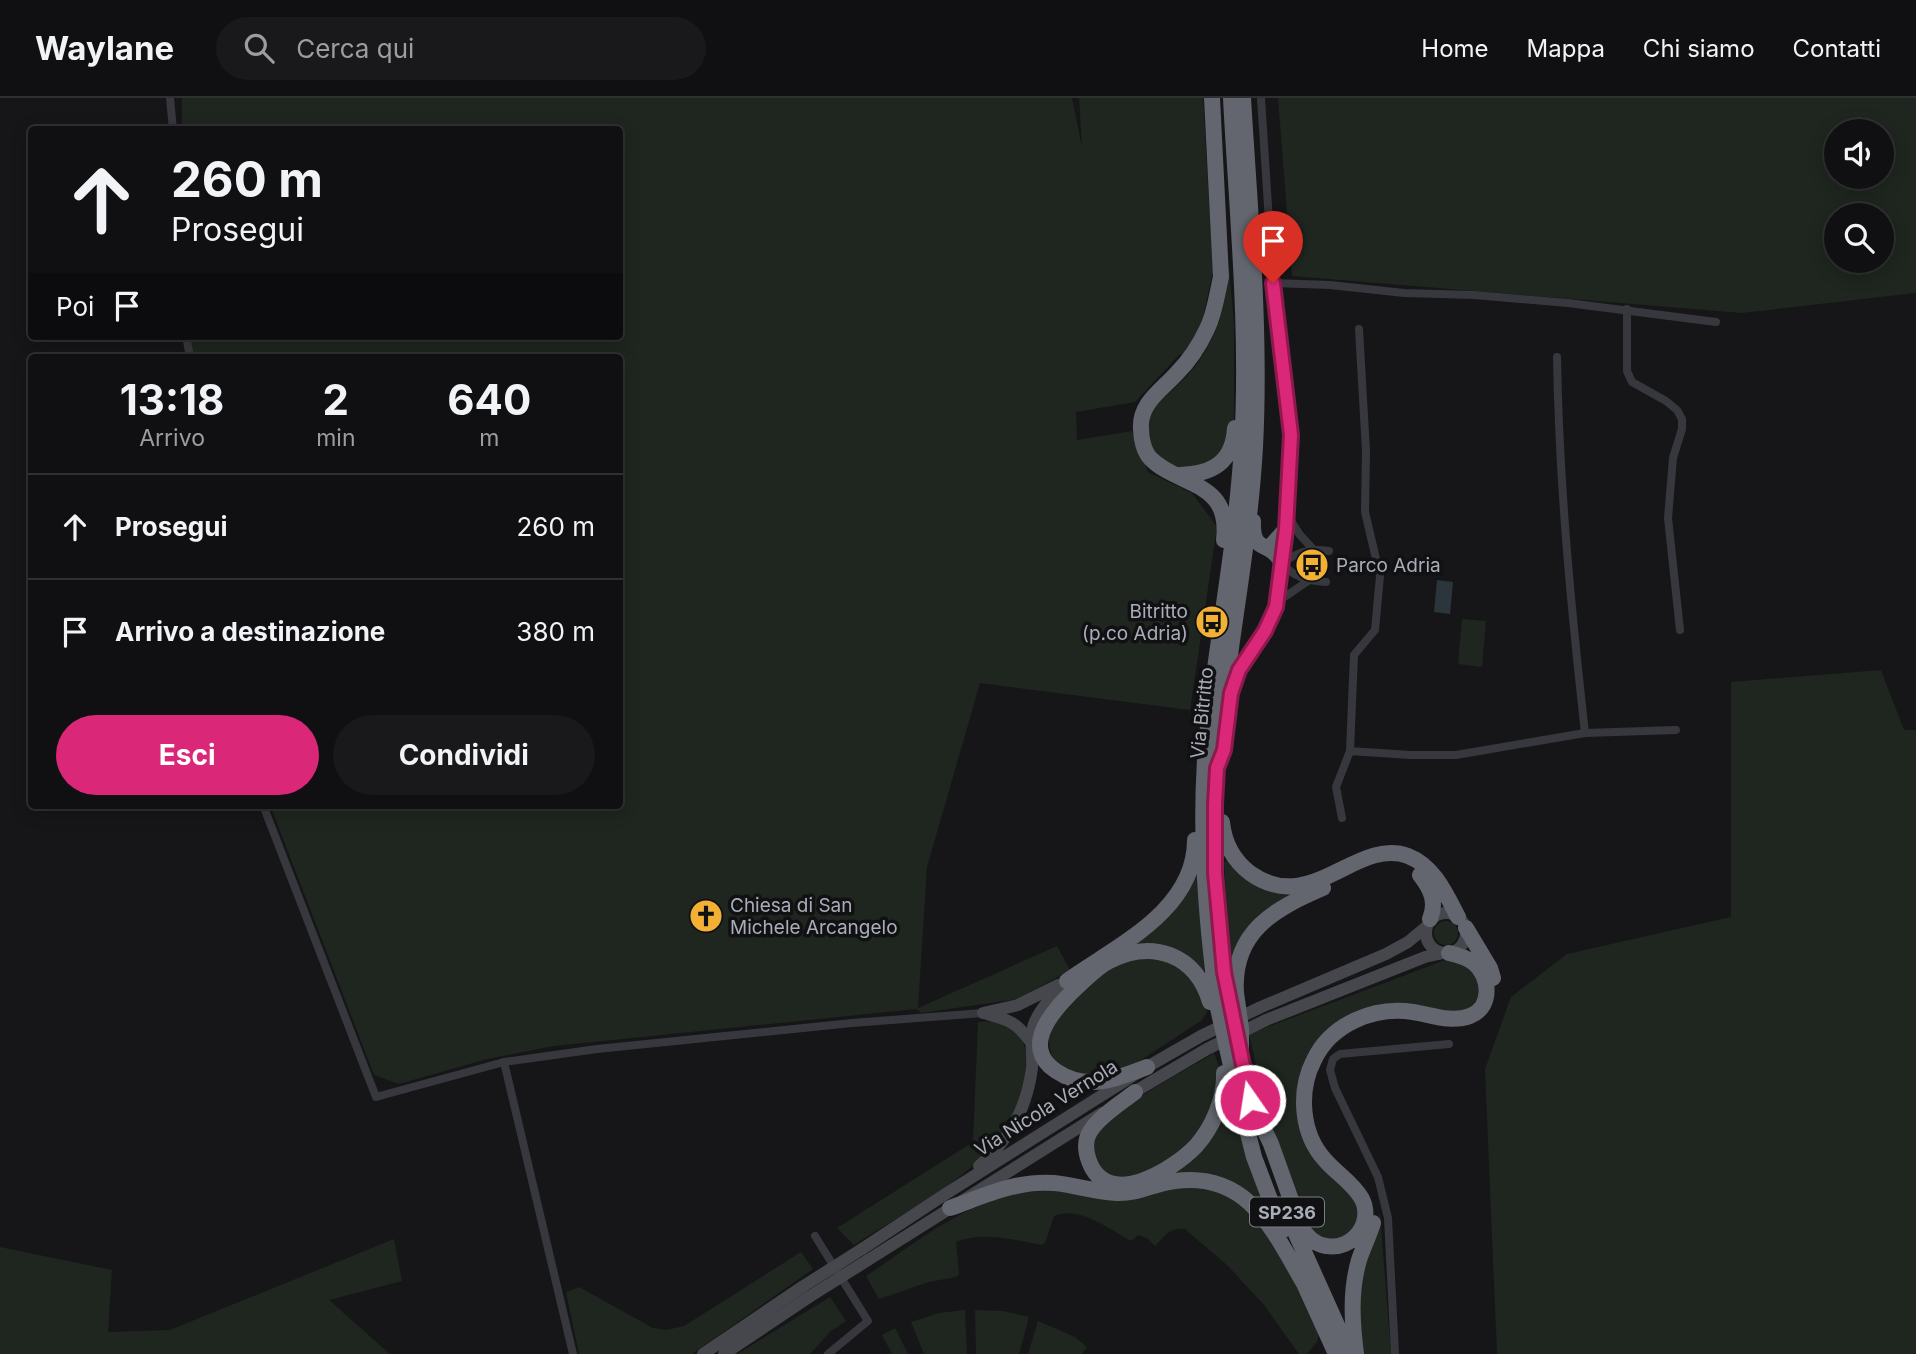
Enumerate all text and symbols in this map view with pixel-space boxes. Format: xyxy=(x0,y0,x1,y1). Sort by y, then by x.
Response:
search box xyxy=(216,17,706,80)
text: Waylane xyxy=(35,28,174,68)
icon: search xyxy=(240,29,278,67)
text: Cerca qui xyxy=(296,33,414,64)
text: Home xyxy=(1421,34,1489,63)
text: Mappa xyxy=(1527,34,1605,63)
text: Chi siamo xyxy=(1643,34,1755,63)
text: Contatti xyxy=(1793,34,1881,63)
map controls xyxy=(1824,119,1894,273)
button: sound xyxy=(1824,119,1894,189)
text: 260 m xyxy=(171,150,323,209)
icon: ahead xyxy=(56,154,147,245)
button: search xyxy=(1824,203,1894,273)
text: Prosegui xyxy=(171,210,304,249)
pin xyxy=(1243,211,1303,283)
icon: arrive xyxy=(1254,222,1292,260)
icon: arrive xyxy=(108,287,146,325)
text: Poi xyxy=(56,291,94,322)
text: 13:18 xyxy=(120,374,224,425)
text: 2 xyxy=(323,374,349,425)
text: 640 xyxy=(447,374,531,425)
text: Arrivo xyxy=(139,424,205,452)
text: min xyxy=(316,424,355,452)
text: m xyxy=(479,424,499,452)
icon: ahead xyxy=(56,508,94,546)
text: Prosegui xyxy=(115,511,227,542)
text: 260 m xyxy=(517,511,595,542)
bus stop icon: Parco Adria xyxy=(1293,546,1331,584)
place label: Parco Adria xyxy=(1336,554,1441,577)
place label: Bitritto (p.co Adria) xyxy=(1082,600,1188,645)
bus stop icon: Bitritto (p.co Adria) xyxy=(1193,603,1231,641)
icon: arrive xyxy=(56,613,94,651)
text: Arrivo a destinazione xyxy=(115,616,385,647)
text: 380 m xyxy=(516,616,595,647)
street label: Via Bitritto xyxy=(1186,666,1218,760)
button: Esci xyxy=(56,715,319,795)
button: Condividi xyxy=(333,715,595,795)
place label: Chiesa di San Michele Arcangelo xyxy=(730,894,898,939)
church icon: Chiesa di San Michele Arcangelo xyxy=(687,897,725,935)
street label: Via Nicola Vernola xyxy=(970,1055,1122,1161)
position arrow xyxy=(1213,1063,1287,1137)
road number: SP236 xyxy=(1250,1198,1324,1226)

